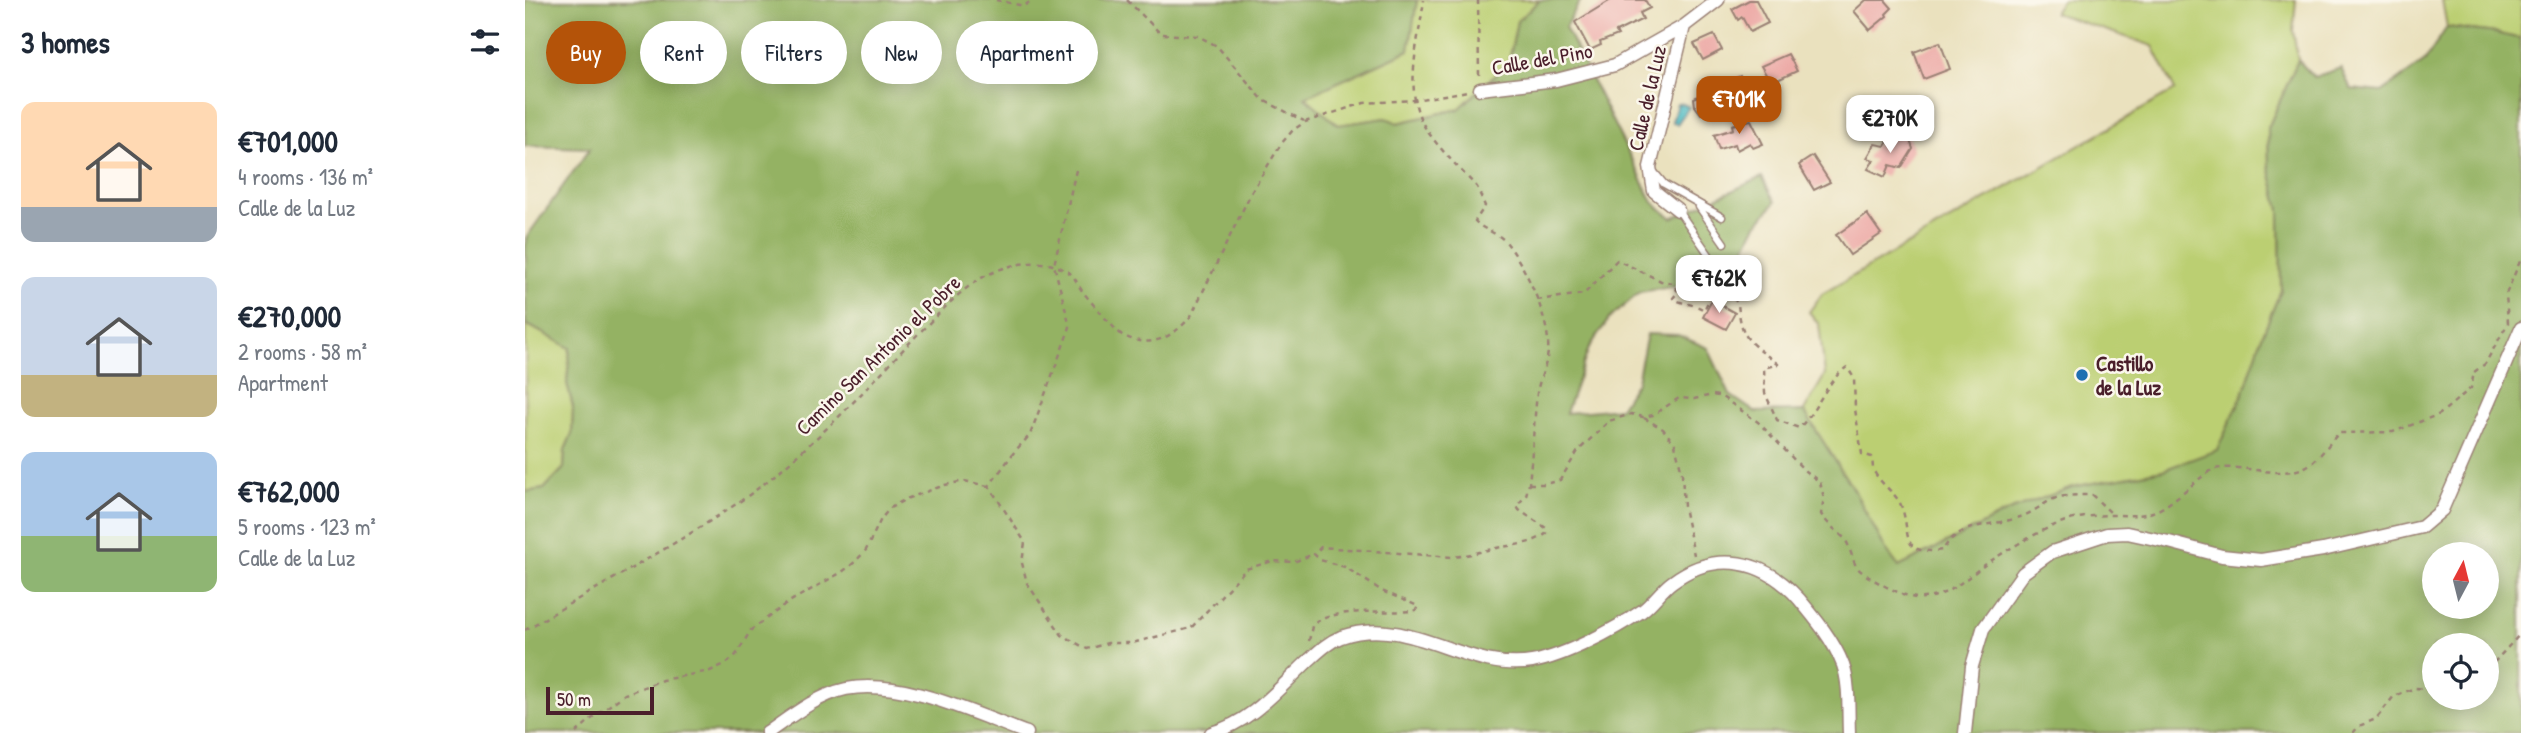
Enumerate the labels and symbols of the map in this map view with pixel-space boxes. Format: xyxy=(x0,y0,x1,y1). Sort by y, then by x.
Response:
street label: Calle del Pino xyxy=(1489,36,1595,82)
street label: Calle de la Luz xyxy=(1621,43,1673,153)
pin: €701K xyxy=(1690,76,1788,136)
pin: €270K xyxy=(1841,96,1939,155)
pin: €762K xyxy=(1670,256,1768,315)
street label: Camino San Antonio el Pobre xyxy=(789,268,967,442)
place label: Castillo de la Luz xyxy=(2096,349,2161,402)
marker: Castillo de la Luz xyxy=(2074,367,2090,383)
north arrow xyxy=(2422,542,2499,620)
scale bar xyxy=(546,684,655,716)

